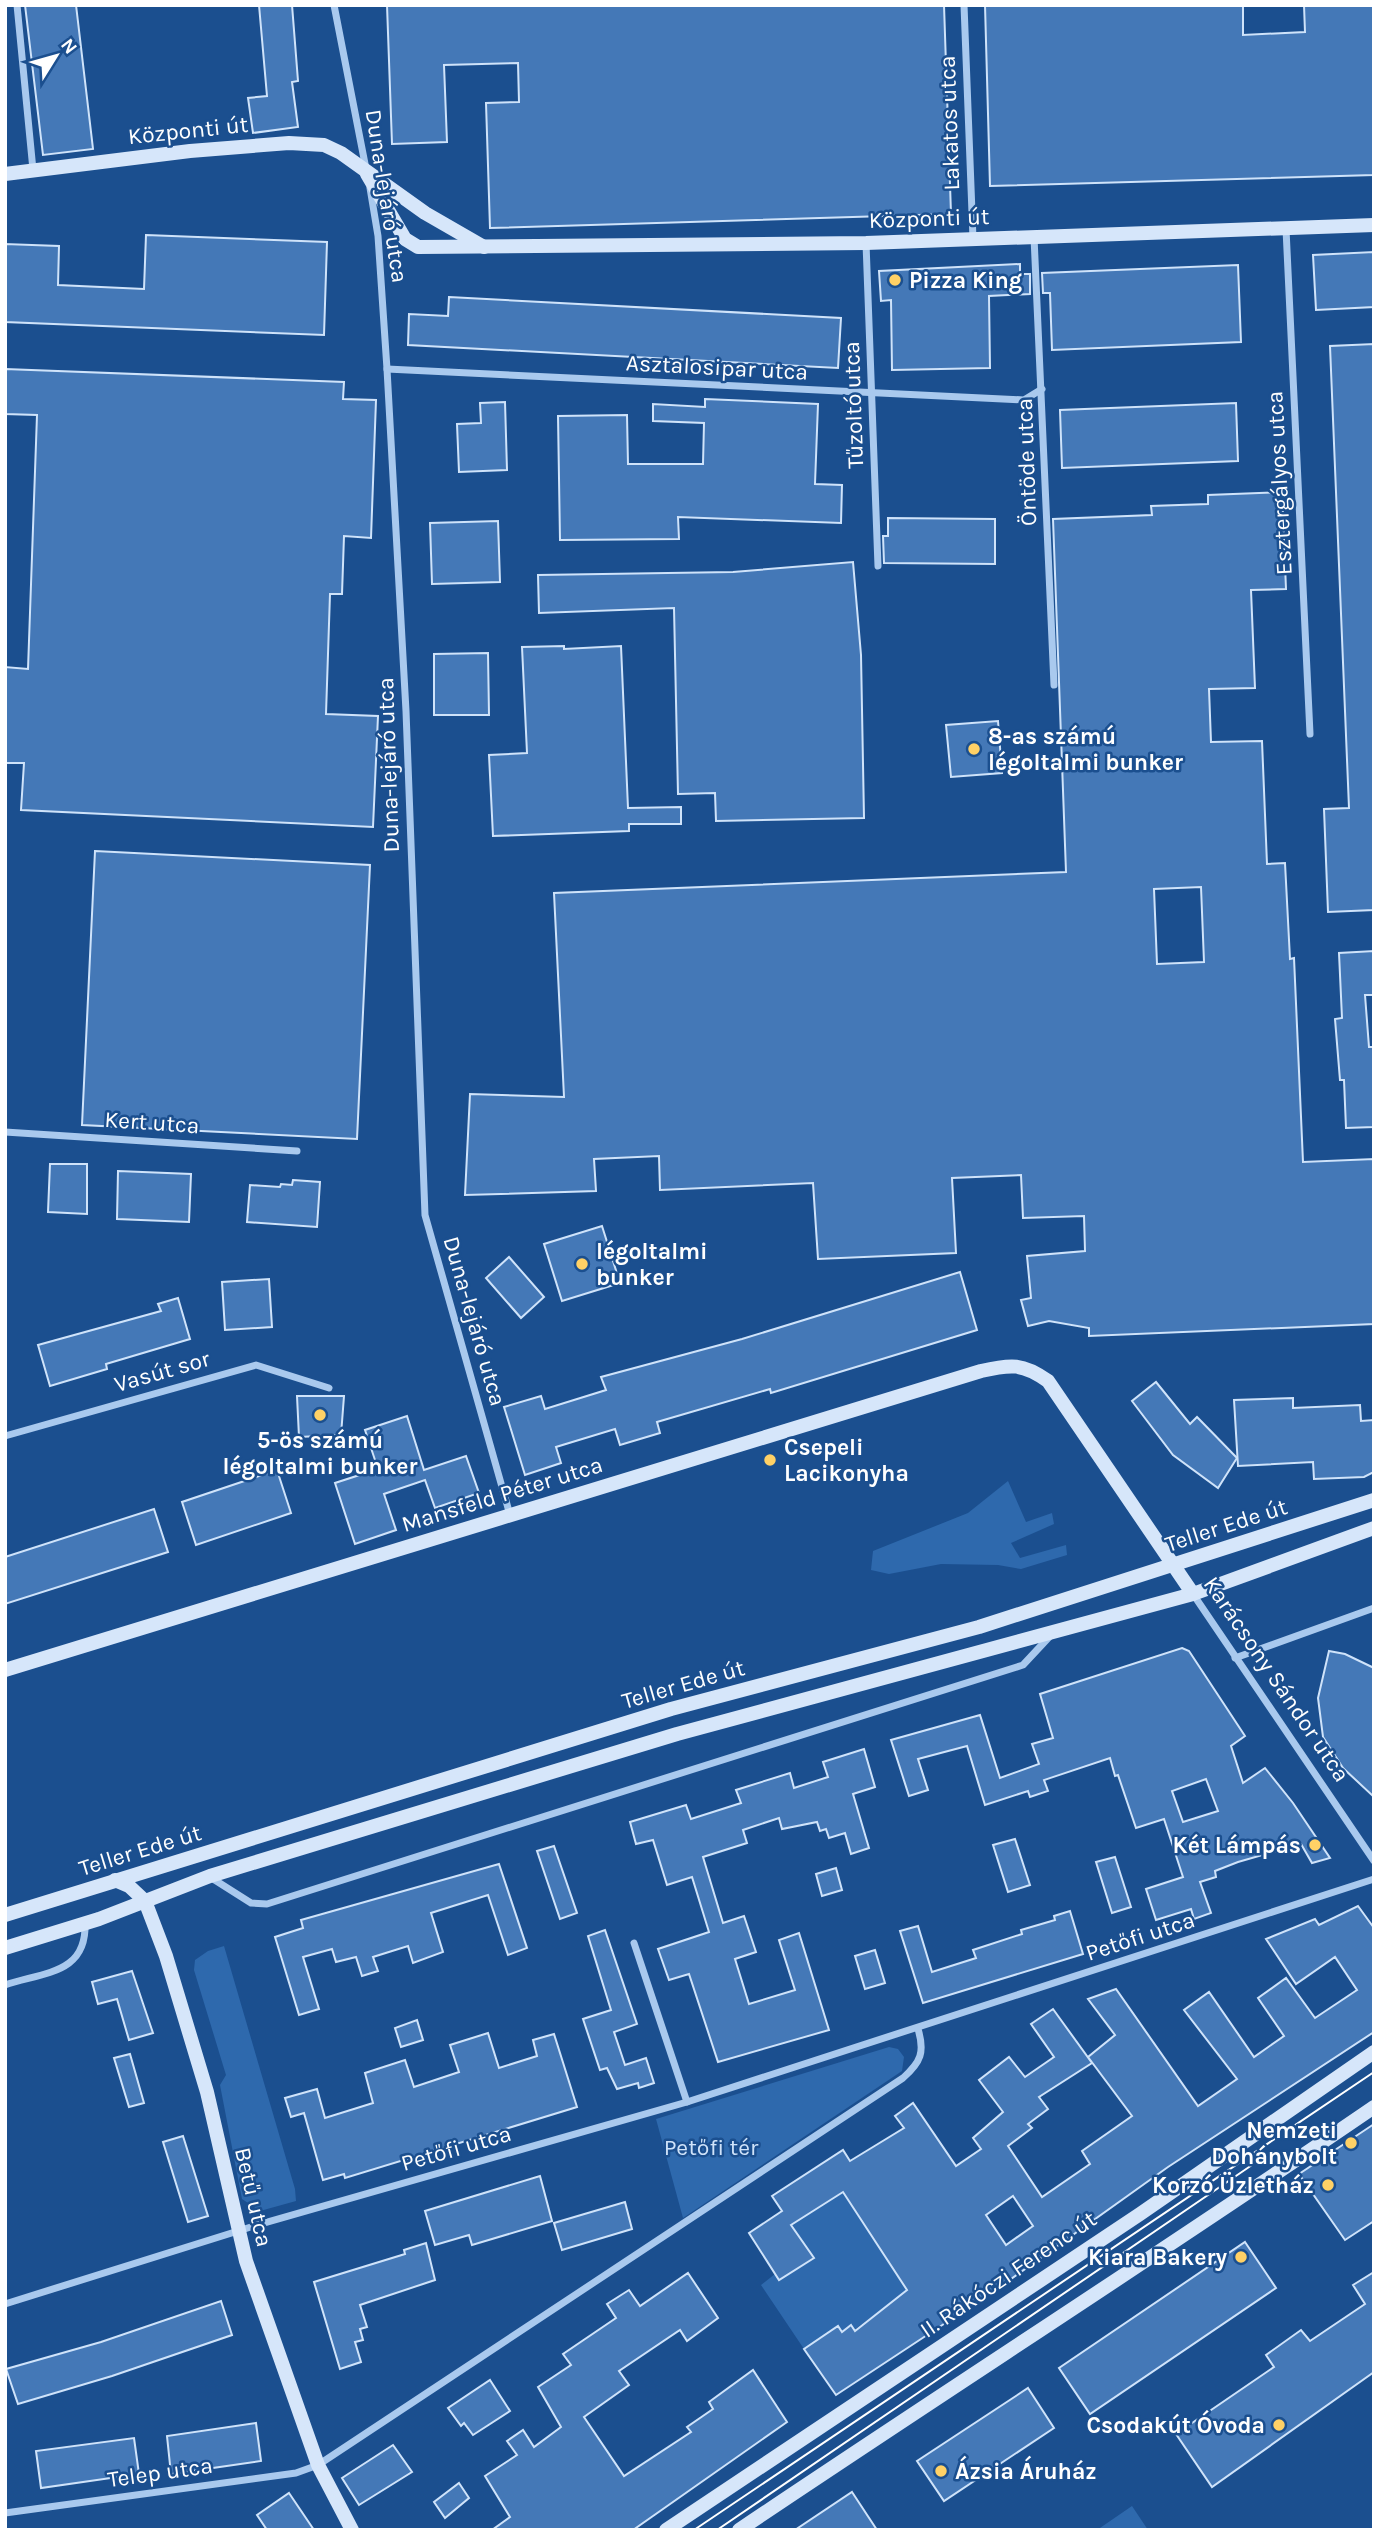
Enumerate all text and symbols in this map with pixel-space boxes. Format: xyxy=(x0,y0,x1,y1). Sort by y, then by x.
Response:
north arrow xyxy=(21,21,91,91)
text: N xyxy=(56,34,82,58)
street label: Lakatos utca xyxy=(934,55,965,191)
street label: Duna-lejáró utca xyxy=(359,107,414,285)
street label: Központi út xyxy=(127,111,250,150)
street label: Központi út xyxy=(868,203,990,234)
place label: Pizza King xyxy=(909,267,1022,294)
marker: Pizza King xyxy=(887,272,903,288)
street label: Tűzoltó utca xyxy=(838,341,869,469)
street label: Asztalosipar utca xyxy=(625,349,809,386)
street label: Esztergályos utca xyxy=(1261,390,1298,576)
street label: Öntöde utca xyxy=(1011,398,1042,526)
street label: Duna-lejáró utca xyxy=(372,677,405,853)
place label: 8-as számú légoltalmi bunker xyxy=(988,723,1183,776)
marker: 8-as számú légoltalmi bunker xyxy=(966,741,982,757)
street label: Kert utca xyxy=(103,1106,200,1139)
street label: Duna-lejáró utca xyxy=(437,1233,512,1409)
place label: légoltalmi bunker xyxy=(596,1238,708,1291)
marker: légoltalmi bunker xyxy=(574,1256,590,1272)
street label: Vasút sor xyxy=(111,1345,214,1398)
marker: 5-ös számú légoltalmi bunker xyxy=(312,1407,328,1423)
place label: 5-ös számú légoltalmi bunker xyxy=(222,1427,418,1480)
place label: Csepeli Lacikonyha xyxy=(784,1434,909,1487)
street label: Mansfeld Péter utca xyxy=(398,1451,606,1538)
marker: Csepeli Lacikonyha xyxy=(762,1452,778,1468)
street label: Teller Ede út xyxy=(1162,1493,1291,1558)
street label: Karácsony Sándor utca xyxy=(1198,1572,1355,1787)
street label: Teller Ede út xyxy=(619,1654,748,1715)
street label: Teller Ede út xyxy=(76,1819,205,1882)
place label: Két Lámpás xyxy=(1173,1832,1301,1859)
marker: Két Lámpás xyxy=(1307,1837,1323,1853)
street label: Petőfi utca xyxy=(1082,1906,1198,1967)
place label: Nemzeti Dohánybolt xyxy=(1211,2117,1337,2170)
street label: Petőfi utca xyxy=(398,2120,514,2177)
park label: Petőfi tér xyxy=(664,2134,759,2161)
marker: Nemzeti Dohánybolt xyxy=(1343,2135,1359,2151)
street label: Betű utca xyxy=(229,2145,278,2249)
place label: Korzó Üzletház xyxy=(1152,2171,1314,2199)
marker: Korzó Üzletház xyxy=(1320,2177,1336,2193)
street label: II. Rákóczi Ferenc út xyxy=(915,2205,1102,2343)
place label: Kiara Bakery xyxy=(1088,2244,1227,2271)
marker: Kiara Bakery xyxy=(1233,2249,1249,2265)
place label: Csodakút Óvoda xyxy=(1087,2410,1265,2439)
marker: Csodakút Óvoda xyxy=(1271,2417,1287,2433)
street label: Telep utca xyxy=(106,2452,214,2493)
place label: Ázsia Áruház xyxy=(955,2455,1097,2485)
marker: Ázsia Áruház xyxy=(933,2463,949,2479)

